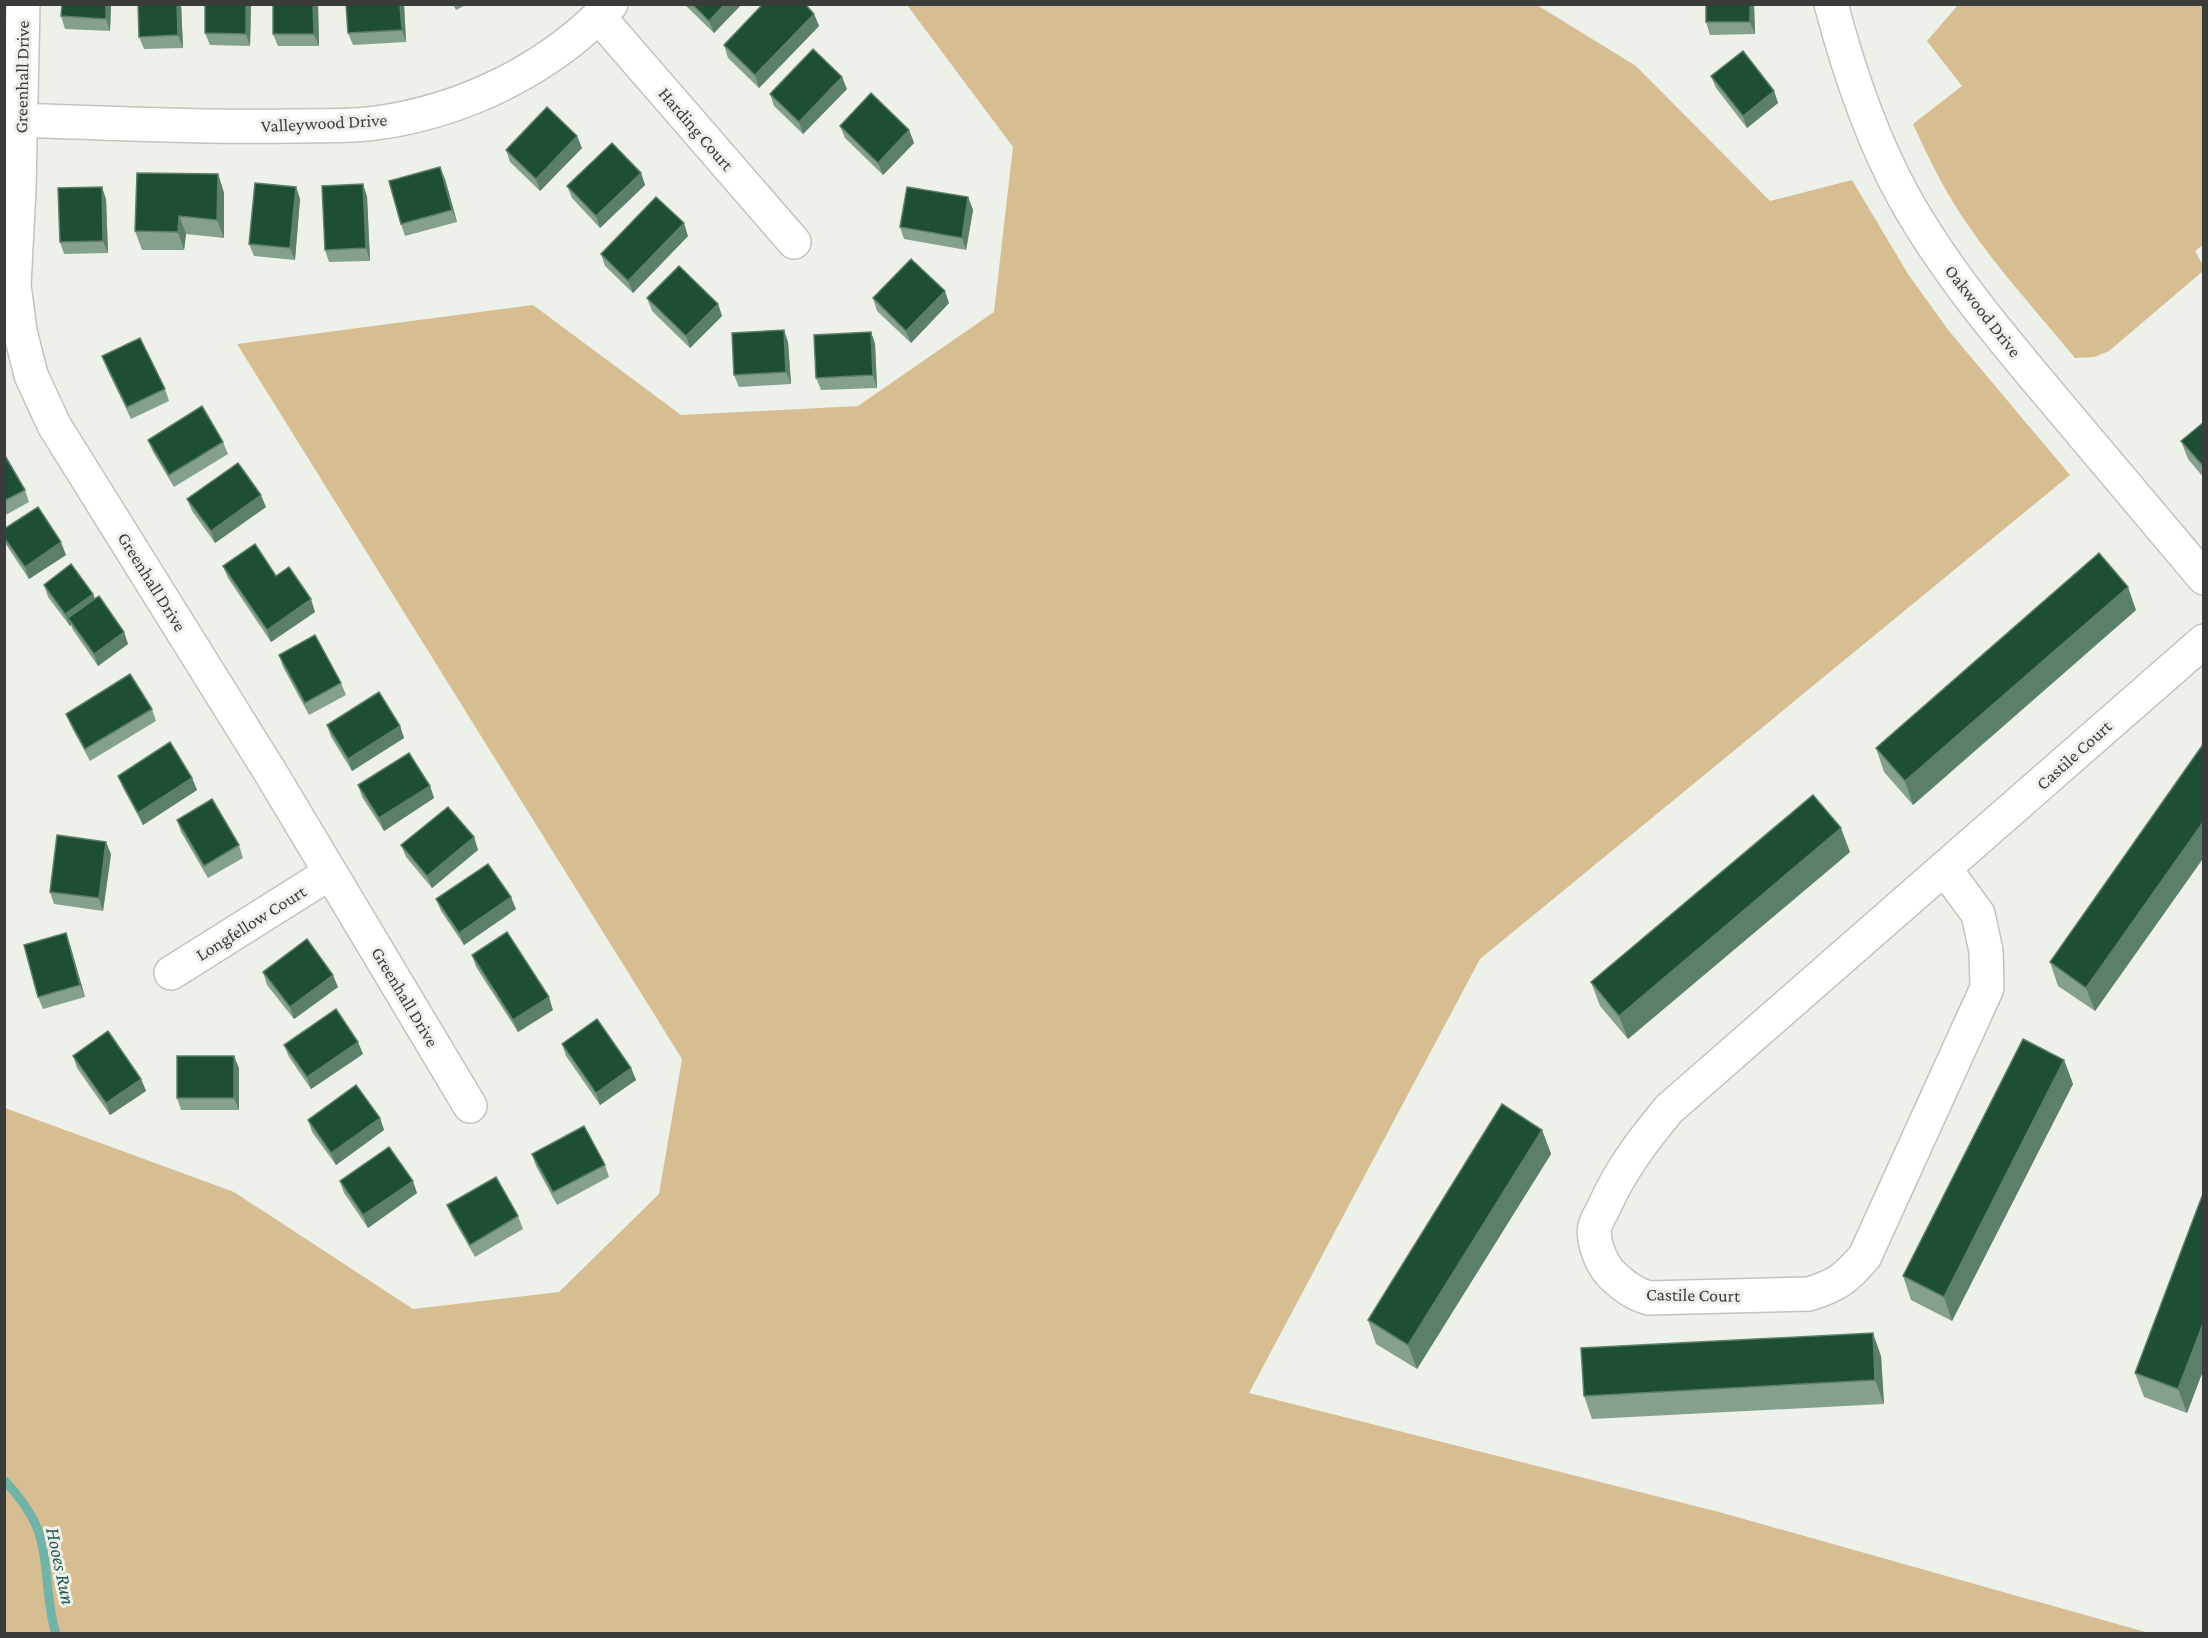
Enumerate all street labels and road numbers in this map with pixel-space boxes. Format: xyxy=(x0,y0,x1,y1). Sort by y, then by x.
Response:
street label: Greenhall Drive xyxy=(11,20,33,134)
street label: Harding Court xyxy=(655,83,738,175)
street label: Valleywood Drive xyxy=(260,110,388,136)
street label: Oakwood Drive xyxy=(1941,261,2025,361)
street label: Greenhall Drive xyxy=(114,529,190,635)
street label: Castile Court xyxy=(2032,715,2116,794)
street label: Longfellow Court xyxy=(192,881,310,965)
street label: Greenhall Drive xyxy=(367,943,443,1051)
street label: Castile Court xyxy=(1646,1284,1741,1306)

